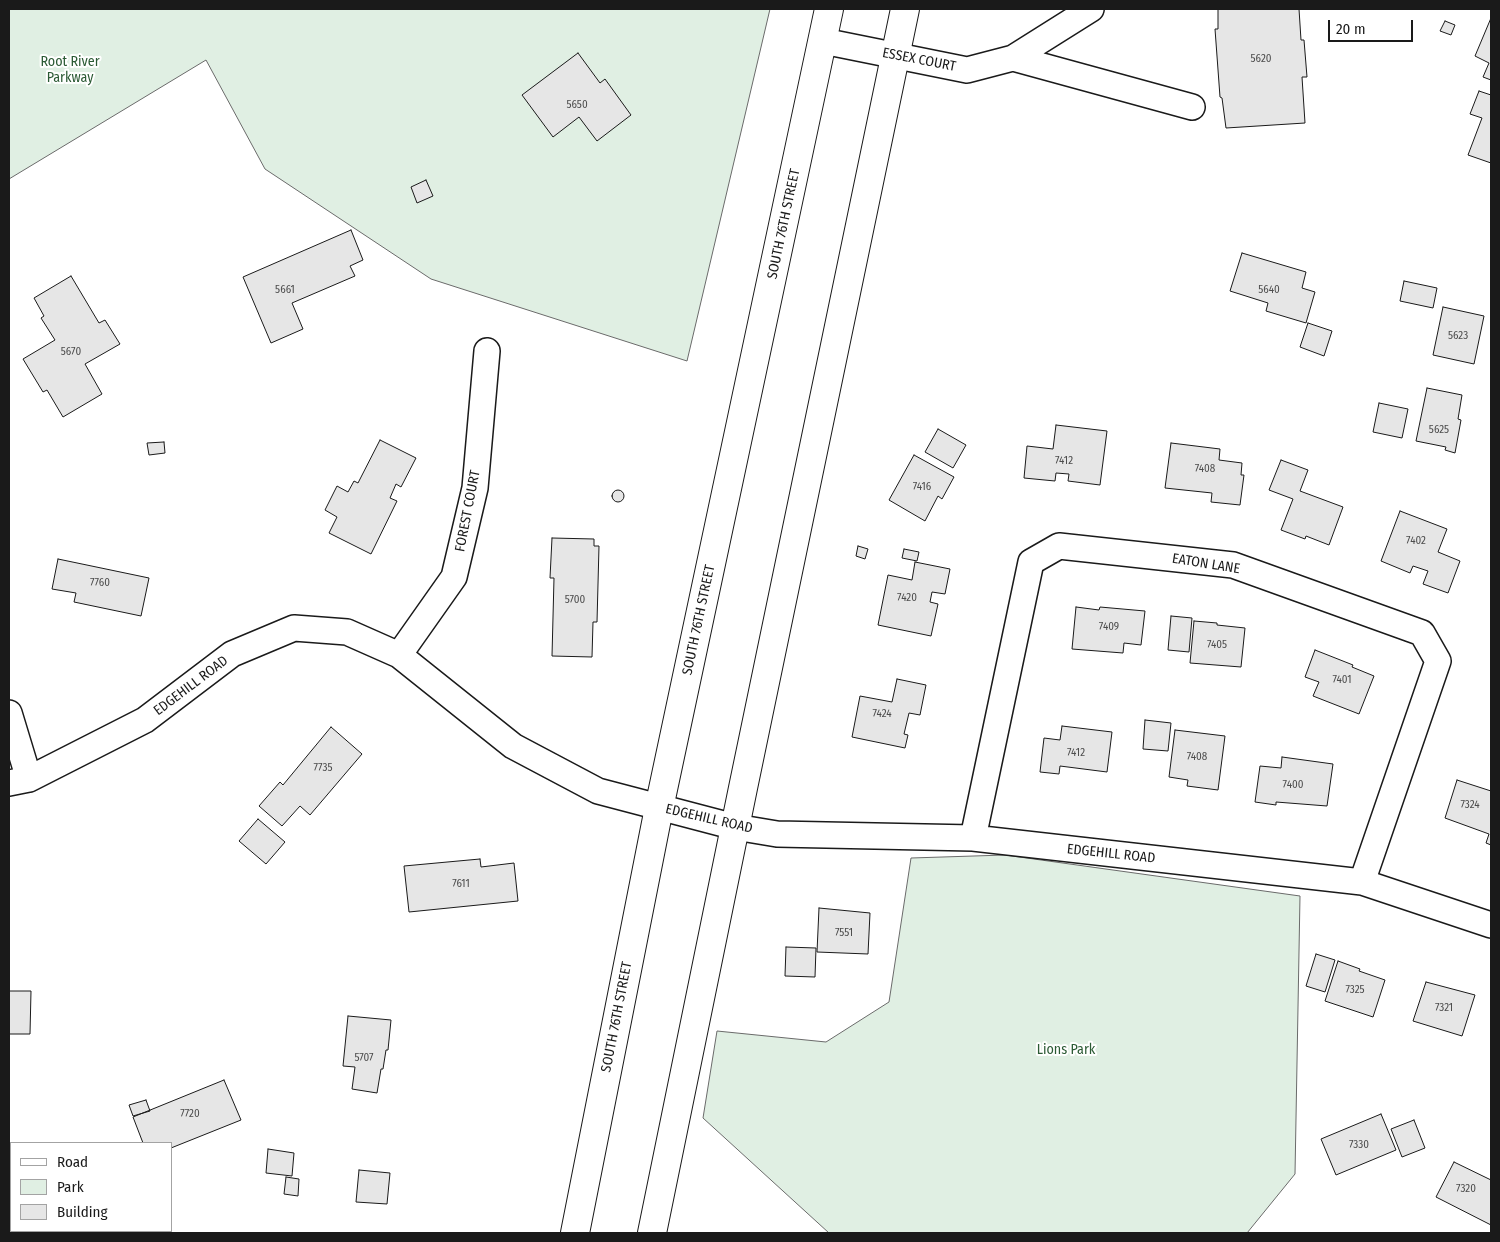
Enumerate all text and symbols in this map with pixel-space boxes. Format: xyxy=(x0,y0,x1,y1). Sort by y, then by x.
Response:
scale bar xyxy=(1330,10,1415,42)
text: 20 m xyxy=(1336,20,1366,38)
street label: ESSEX COURT xyxy=(881,45,957,75)
house number: 5620 xyxy=(1251,52,1271,66)
park label: Root River Parkway xyxy=(40,54,100,86)
house number: 5650 xyxy=(566,98,588,112)
street label: SOUTH 76TH STREET xyxy=(764,167,804,281)
house number: 5661 xyxy=(275,283,295,297)
house number: 5640 xyxy=(1258,283,1280,297)
house number: 5623 xyxy=(1448,329,1468,343)
house number: 5670 xyxy=(61,345,81,359)
house number: 5625 xyxy=(1429,423,1449,437)
house number: 7412 xyxy=(1055,454,1073,468)
house number: 7408 xyxy=(1195,462,1215,476)
street label: FOREST COURT xyxy=(452,469,484,553)
house number: 7416 xyxy=(913,480,931,494)
house number: 7402 xyxy=(1406,534,1426,548)
street label: EATON LANE xyxy=(1171,550,1241,578)
street label: SOUTH 76TH STREET xyxy=(679,563,719,677)
house number: 7760 xyxy=(90,576,110,590)
house number: 7420 xyxy=(897,591,917,605)
house number: 5700 xyxy=(565,593,585,607)
house number: 7409 xyxy=(1099,620,1119,634)
house number: 7405 xyxy=(1207,638,1227,652)
street label: EDGEHILL ROAD xyxy=(150,653,232,719)
house number: 7401 xyxy=(1332,673,1352,687)
house number: 7424 xyxy=(872,707,892,721)
house number: 7412 xyxy=(1067,746,1085,760)
house number: 7408 xyxy=(1187,750,1207,764)
house number: 7735 xyxy=(314,761,332,775)
house number: 7400 xyxy=(1283,778,1303,792)
house number: 7324 xyxy=(1460,798,1480,812)
street label: EDGEHILL ROAD xyxy=(664,801,754,837)
street label: EDGEHILL ROAD xyxy=(1066,841,1156,867)
house number: 7611 xyxy=(452,877,470,891)
house number: 7551 xyxy=(835,926,853,940)
street label: SOUTH 76TH STREET xyxy=(598,960,636,1074)
house number: 7325 xyxy=(1345,983,1365,997)
house number: 7321 xyxy=(1435,1001,1453,1015)
park label: Lions Park xyxy=(1037,1042,1095,1058)
house number: 5707 xyxy=(354,1051,374,1065)
house number: 7720 xyxy=(180,1107,200,1121)
house number: 7330 xyxy=(1349,1138,1369,1152)
legend xyxy=(10,1142,172,1232)
text: Road xyxy=(57,1153,88,1171)
text: Park xyxy=(57,1178,84,1196)
house number: 7320 xyxy=(1456,1182,1476,1196)
text: Building xyxy=(57,1203,108,1221)

